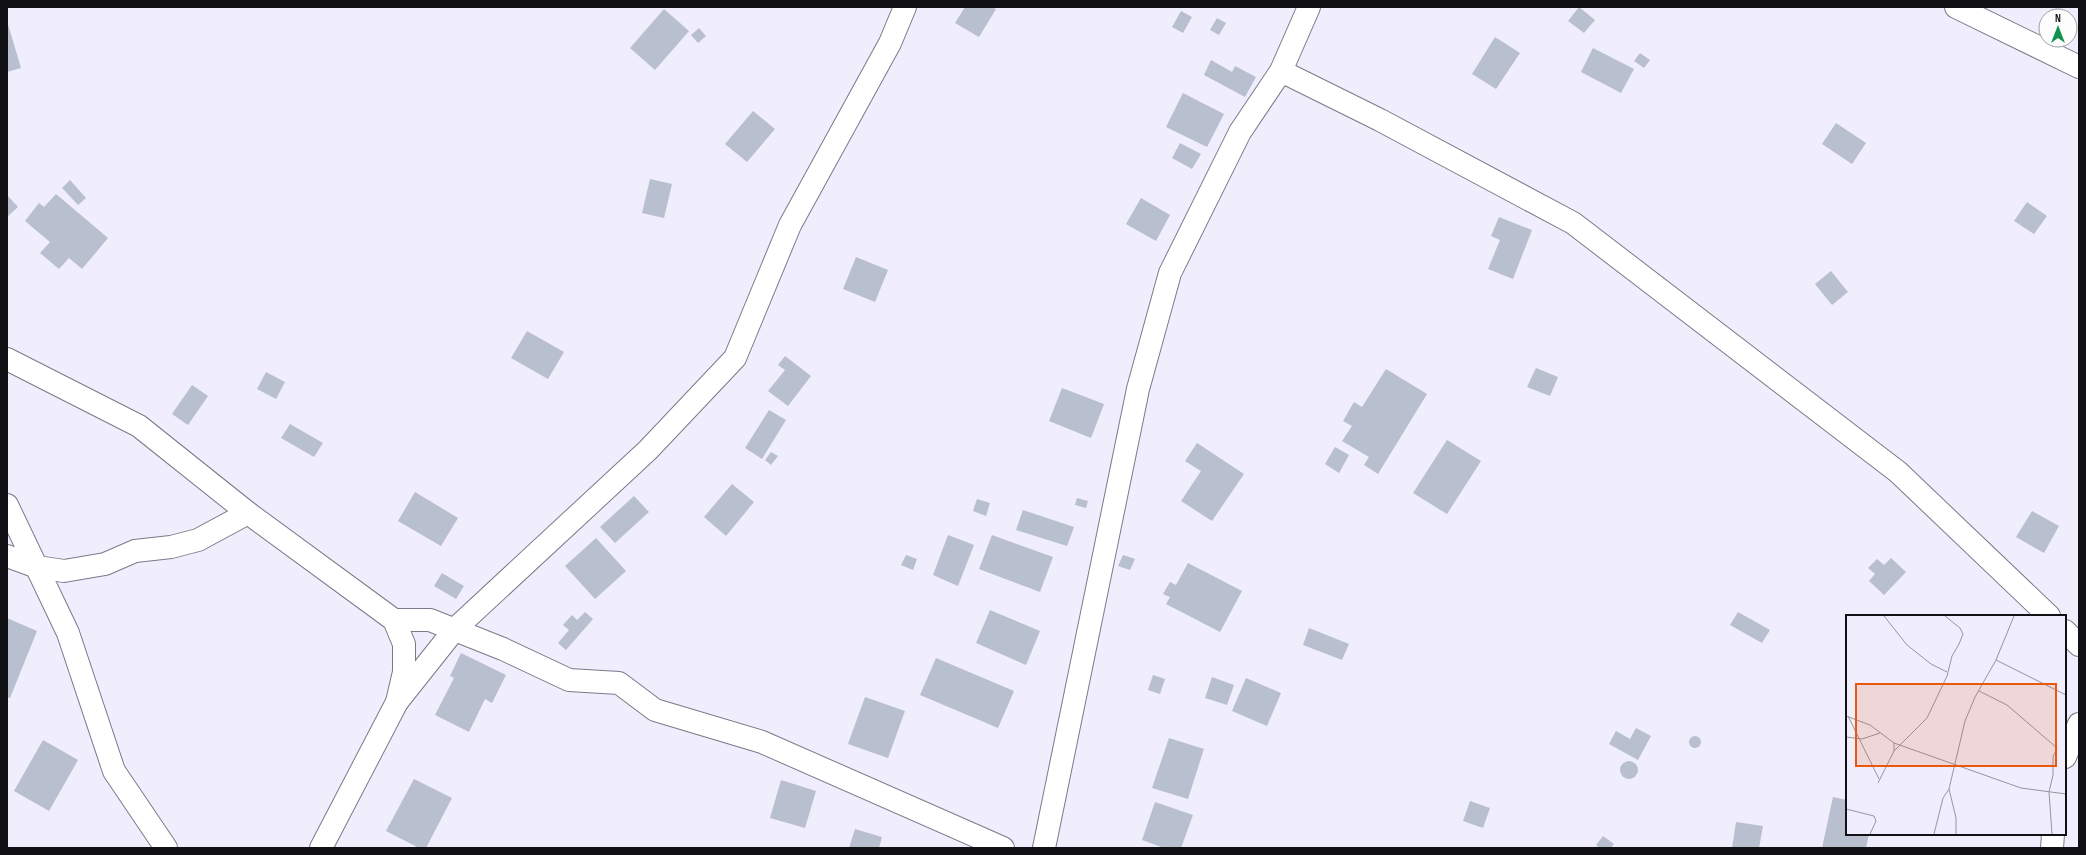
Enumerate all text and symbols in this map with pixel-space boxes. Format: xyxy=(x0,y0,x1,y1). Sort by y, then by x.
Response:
north arrow xyxy=(2038,8,2078,48)
text: N xyxy=(2055,12,2061,25)
inset map xyxy=(1846,615,2066,835)

